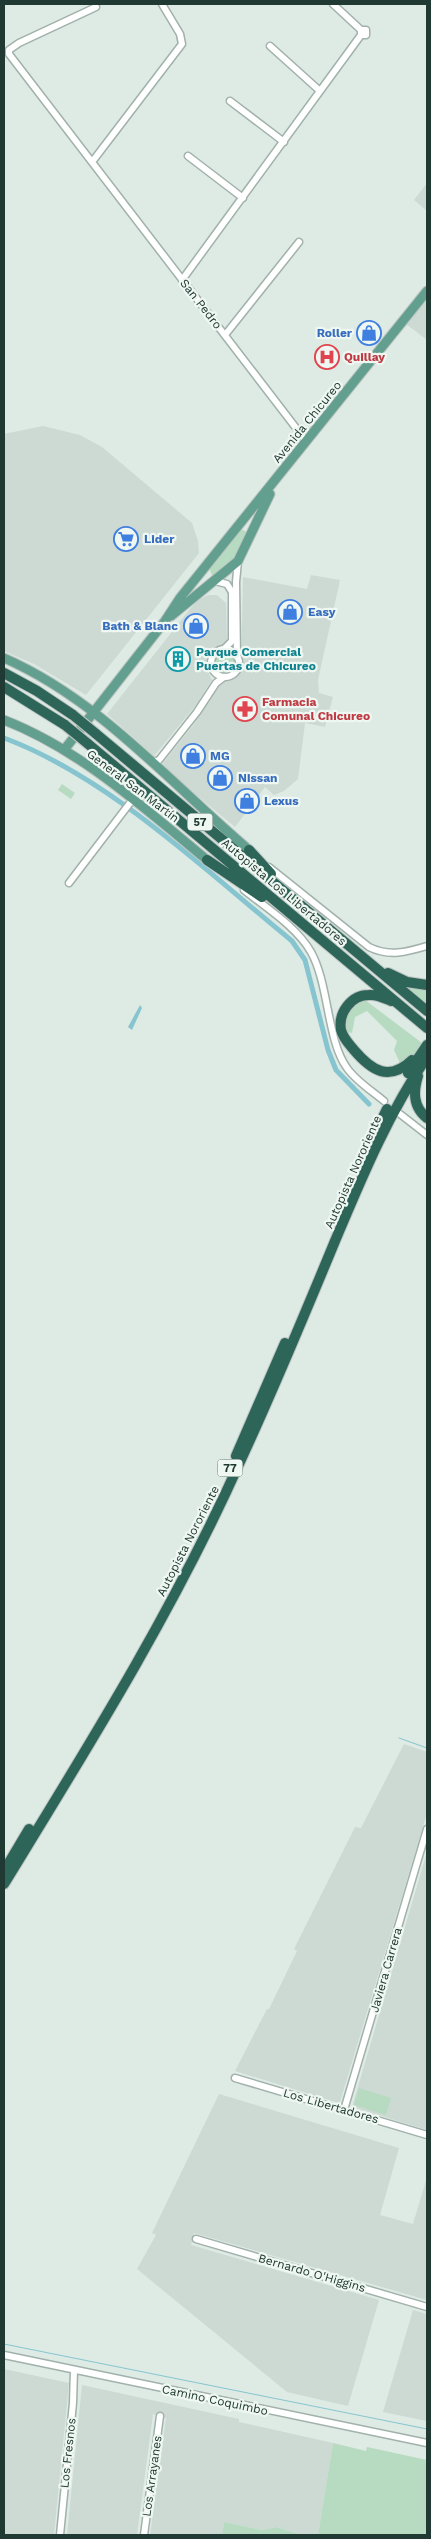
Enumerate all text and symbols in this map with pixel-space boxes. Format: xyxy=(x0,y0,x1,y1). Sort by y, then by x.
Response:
street label: San Pedro xyxy=(177,276,225,332)
shop icon: Roller xyxy=(356,320,382,346)
place label: Roller xyxy=(317,326,353,340)
hospital icon: Quillay xyxy=(314,344,340,370)
place label: Quillay xyxy=(344,350,385,364)
street label: Avenida Chicureo xyxy=(270,378,344,466)
supermarket icon: Lider xyxy=(113,526,139,552)
place label: Lider xyxy=(144,532,175,546)
shop icon: Easy xyxy=(277,599,303,625)
place label: Easy xyxy=(308,605,336,619)
shop icon: Bath & Blanc xyxy=(183,613,209,639)
place label: Bath & Blanc xyxy=(102,619,178,633)
place label: Parque Comercial Puertas de Chicureo xyxy=(196,645,316,673)
building icon: Parque Comercial Puertas de Chicureo xyxy=(165,646,191,672)
place label: Farmacia Comunal Chicureo xyxy=(262,695,370,723)
pharmacy icon: Farmacia Comunal Chicureo xyxy=(232,696,258,722)
shop icon: MG xyxy=(180,743,206,769)
street label: General San Martín xyxy=(84,747,182,825)
place label: MG xyxy=(210,749,230,763)
shop icon: Nissan xyxy=(207,765,233,791)
place label: Nissan xyxy=(238,771,278,785)
shop icon: Lexus xyxy=(234,788,260,814)
place label: Lexus xyxy=(264,794,299,808)
road number: 57 xyxy=(188,814,212,830)
street label: Autopista Los Libertadores xyxy=(219,836,349,948)
street label: Autopista Nororiente xyxy=(322,1113,384,1231)
road number: 77 xyxy=(218,1460,242,1476)
street label: Autopista Nororiente xyxy=(154,1483,222,1599)
street label: Javiera Carrera xyxy=(367,1926,405,2014)
street label: Los Libertadores xyxy=(282,2086,380,2126)
street label: Bernardo O'Higgins xyxy=(257,2251,367,2295)
street label: Camino Coquimbo xyxy=(161,2382,269,2418)
street label: Los Fresnos xyxy=(57,2417,79,2489)
street label: Los Arrayanes xyxy=(139,2435,165,2517)

